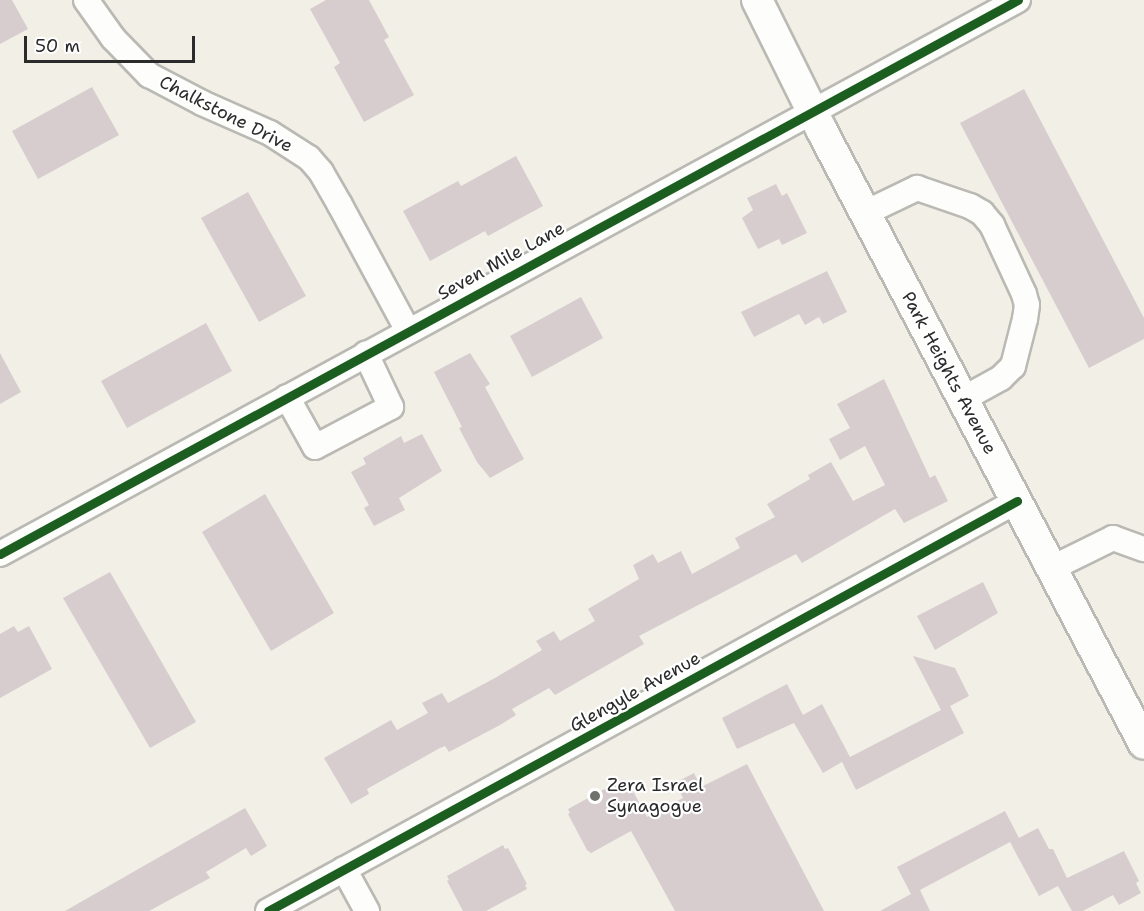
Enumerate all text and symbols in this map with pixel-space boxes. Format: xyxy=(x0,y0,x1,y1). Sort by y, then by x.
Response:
scale bar xyxy=(27,24,198,62)
text: 50 m xyxy=(35,34,80,58)
street label: Chalkstone Drive xyxy=(156,71,296,157)
street label: Seven Mile Lane xyxy=(434,217,568,305)
street label: Park Heights Avenue xyxy=(897,288,1001,458)
street label: Glengyle Avenue xyxy=(566,647,704,737)
place label: Zera Israel Synagogue xyxy=(607,775,704,818)
marker: Zera Israel Synagogue xyxy=(588,789,602,803)

